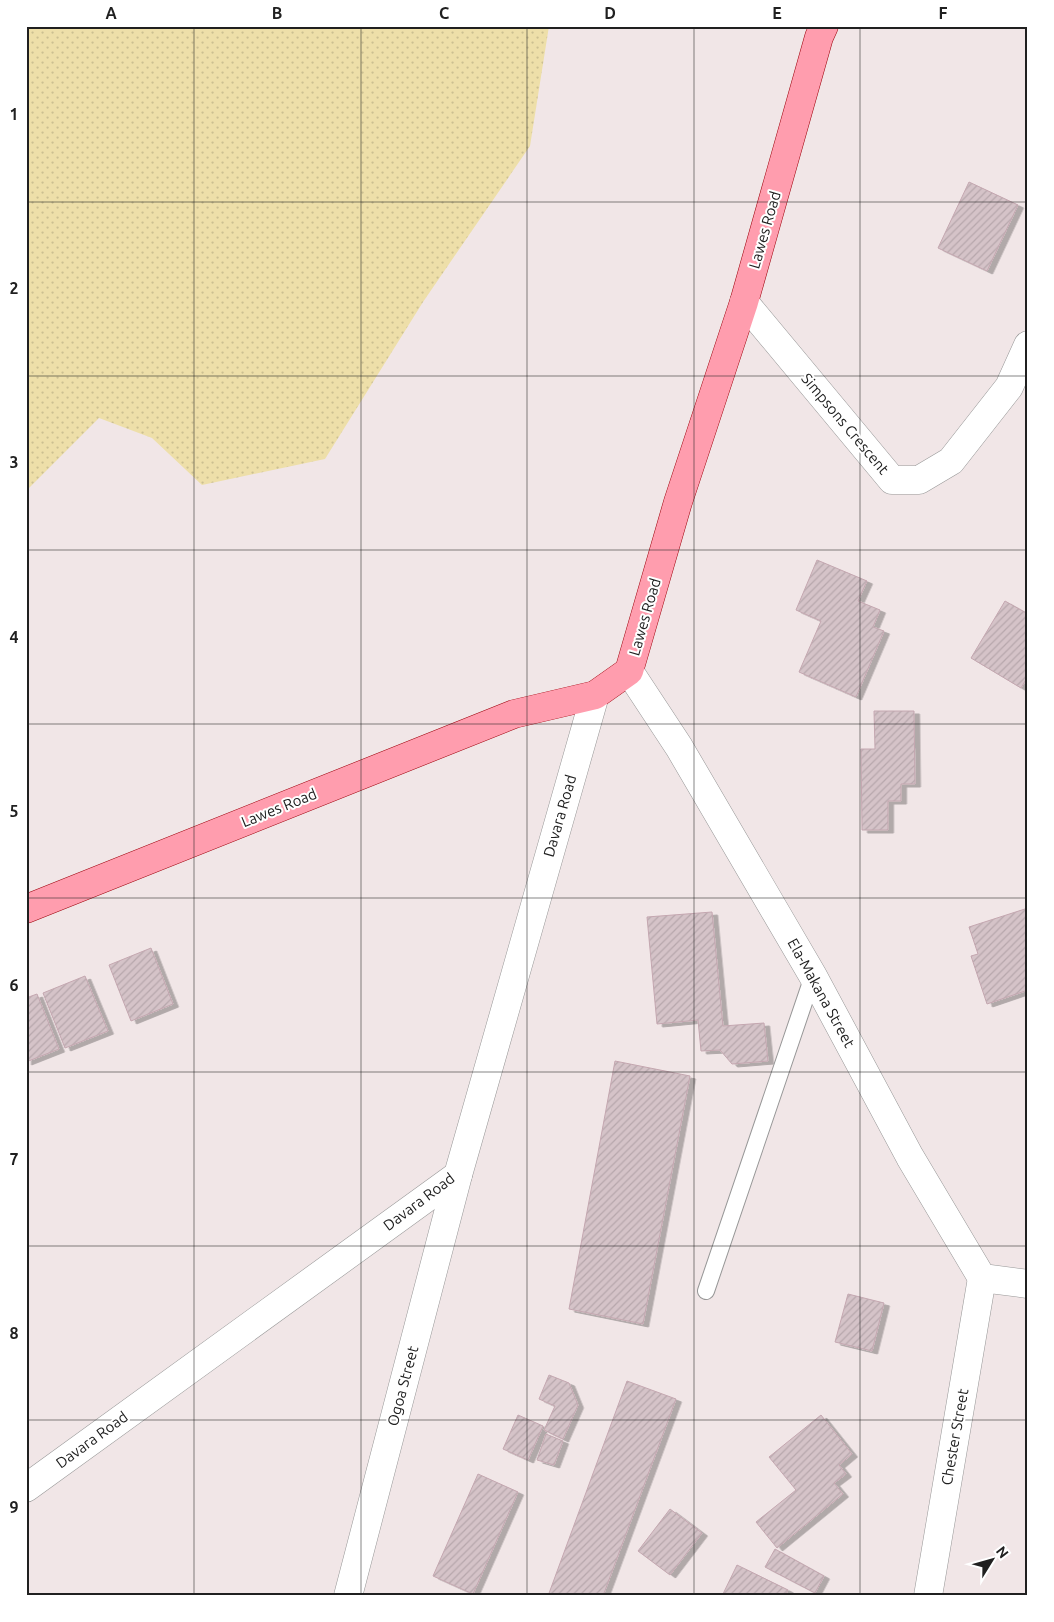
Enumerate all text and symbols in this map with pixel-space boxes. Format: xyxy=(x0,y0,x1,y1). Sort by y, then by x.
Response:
text: A xyxy=(105,4,117,22)
text: B xyxy=(272,4,282,22)
text: C xyxy=(439,4,449,22)
text: D xyxy=(604,4,616,22)
text: E xyxy=(772,4,782,22)
text: F xyxy=(939,4,948,22)
text: 1 xyxy=(9,105,19,123)
street label: Lawes Road xyxy=(745,189,784,271)
text: 2 xyxy=(9,279,19,297)
street label: Simpsons Crescent xyxy=(798,370,893,478)
text: 3 xyxy=(9,453,19,471)
street label: Lawes Road xyxy=(625,576,664,658)
text: 4 xyxy=(9,628,19,646)
street label: Davara Road xyxy=(540,773,579,859)
street label: Lawes Road xyxy=(239,785,319,830)
text: 5 xyxy=(9,802,19,820)
street label: Ela-Makana Street xyxy=(784,935,859,1050)
text: 6 xyxy=(9,976,19,994)
text: 7 xyxy=(9,1150,19,1168)
street label: Davara Road xyxy=(380,1169,458,1234)
text: 8 xyxy=(9,1324,19,1342)
street label: Ogoa Street xyxy=(384,1344,421,1428)
street label: Chester Street xyxy=(938,1387,971,1486)
street label: Davara Road xyxy=(52,1408,131,1471)
text: 9 xyxy=(9,1498,19,1516)
north arrow xyxy=(966,1534,1016,1584)
text: N xyxy=(993,1543,1012,1561)

